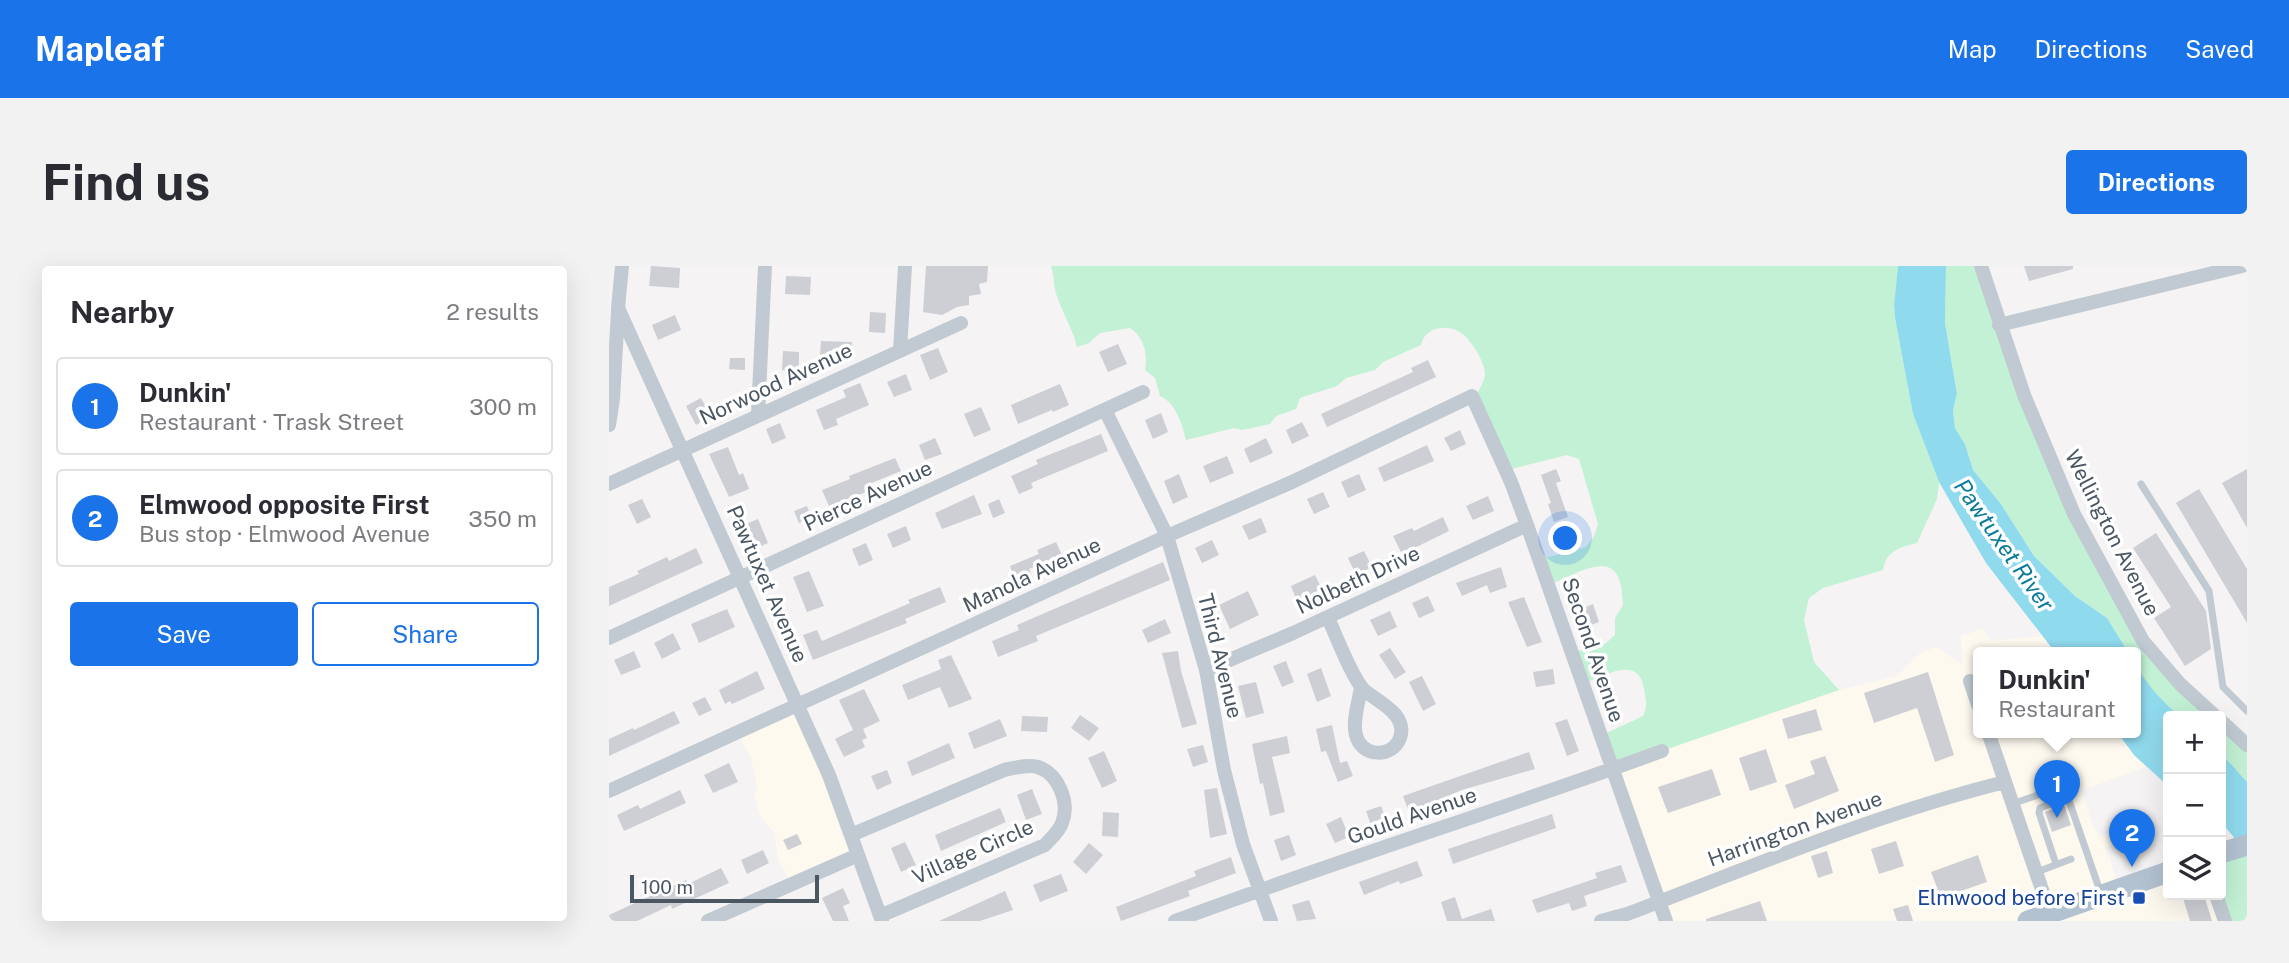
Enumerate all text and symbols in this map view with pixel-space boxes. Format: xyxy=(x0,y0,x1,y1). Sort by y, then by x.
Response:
text: Mapleaf xyxy=(35,30,164,68)
text: Map xyxy=(1948,35,1997,63)
text: Directions xyxy=(2035,35,2147,63)
text: Saved xyxy=(2185,35,2254,63)
button: Directions xyxy=(2066,150,2247,214)
text: Find us xyxy=(42,153,210,211)
text: Nearby xyxy=(70,294,174,330)
text: 2 results xyxy=(446,298,539,325)
street label: Norwood Avenue xyxy=(695,337,856,430)
text: Dunkin' xyxy=(139,377,232,408)
text: 1 xyxy=(90,393,100,420)
text: 300 m xyxy=(469,393,537,420)
text: Restaurant · Trask Street xyxy=(139,408,404,435)
street label: Wellington Avenue xyxy=(2060,446,2165,620)
street label: Pierce Avenue xyxy=(800,455,936,536)
water label: Pawtuxet River xyxy=(1949,473,2060,616)
text: Elmwood opposite First xyxy=(139,489,429,520)
street label: Pawtuxet Avenue xyxy=(722,501,813,666)
text: 2 xyxy=(88,505,102,532)
text: 350 m xyxy=(468,505,537,532)
text: Bus stop · Elmwood Avenue xyxy=(139,520,430,547)
your location xyxy=(1548,521,1582,555)
street label: Manola Avenue xyxy=(959,532,1105,617)
street label: Nolbeth Drive xyxy=(1292,540,1424,619)
street label: Second Avenue xyxy=(1557,574,1630,725)
street label: Third Avenue xyxy=(1193,591,1248,721)
button: Save xyxy=(70,602,298,666)
button: Share xyxy=(312,602,539,666)
popup xyxy=(1973,647,2141,738)
text: Dunkin' xyxy=(1998,664,2091,695)
text: Restaurant xyxy=(1998,695,2116,722)
map controls xyxy=(2163,711,2226,900)
button: + xyxy=(2163,711,2226,774)
pin: 1 xyxy=(2034,760,2080,818)
button: − xyxy=(2163,774,2226,837)
street label: Gould Avenue xyxy=(1344,782,1480,849)
street label: Harrington Avenue xyxy=(1704,785,1885,872)
pin: 2 xyxy=(2109,809,2155,867)
street label: Village Circle xyxy=(908,814,1037,889)
button: layers xyxy=(2163,837,2226,900)
scale bar xyxy=(630,872,819,904)
text: 100 m xyxy=(641,876,693,898)
place label: Elmwood before First xyxy=(1917,885,2125,910)
marker: Elmwood before First xyxy=(2131,890,2147,906)

